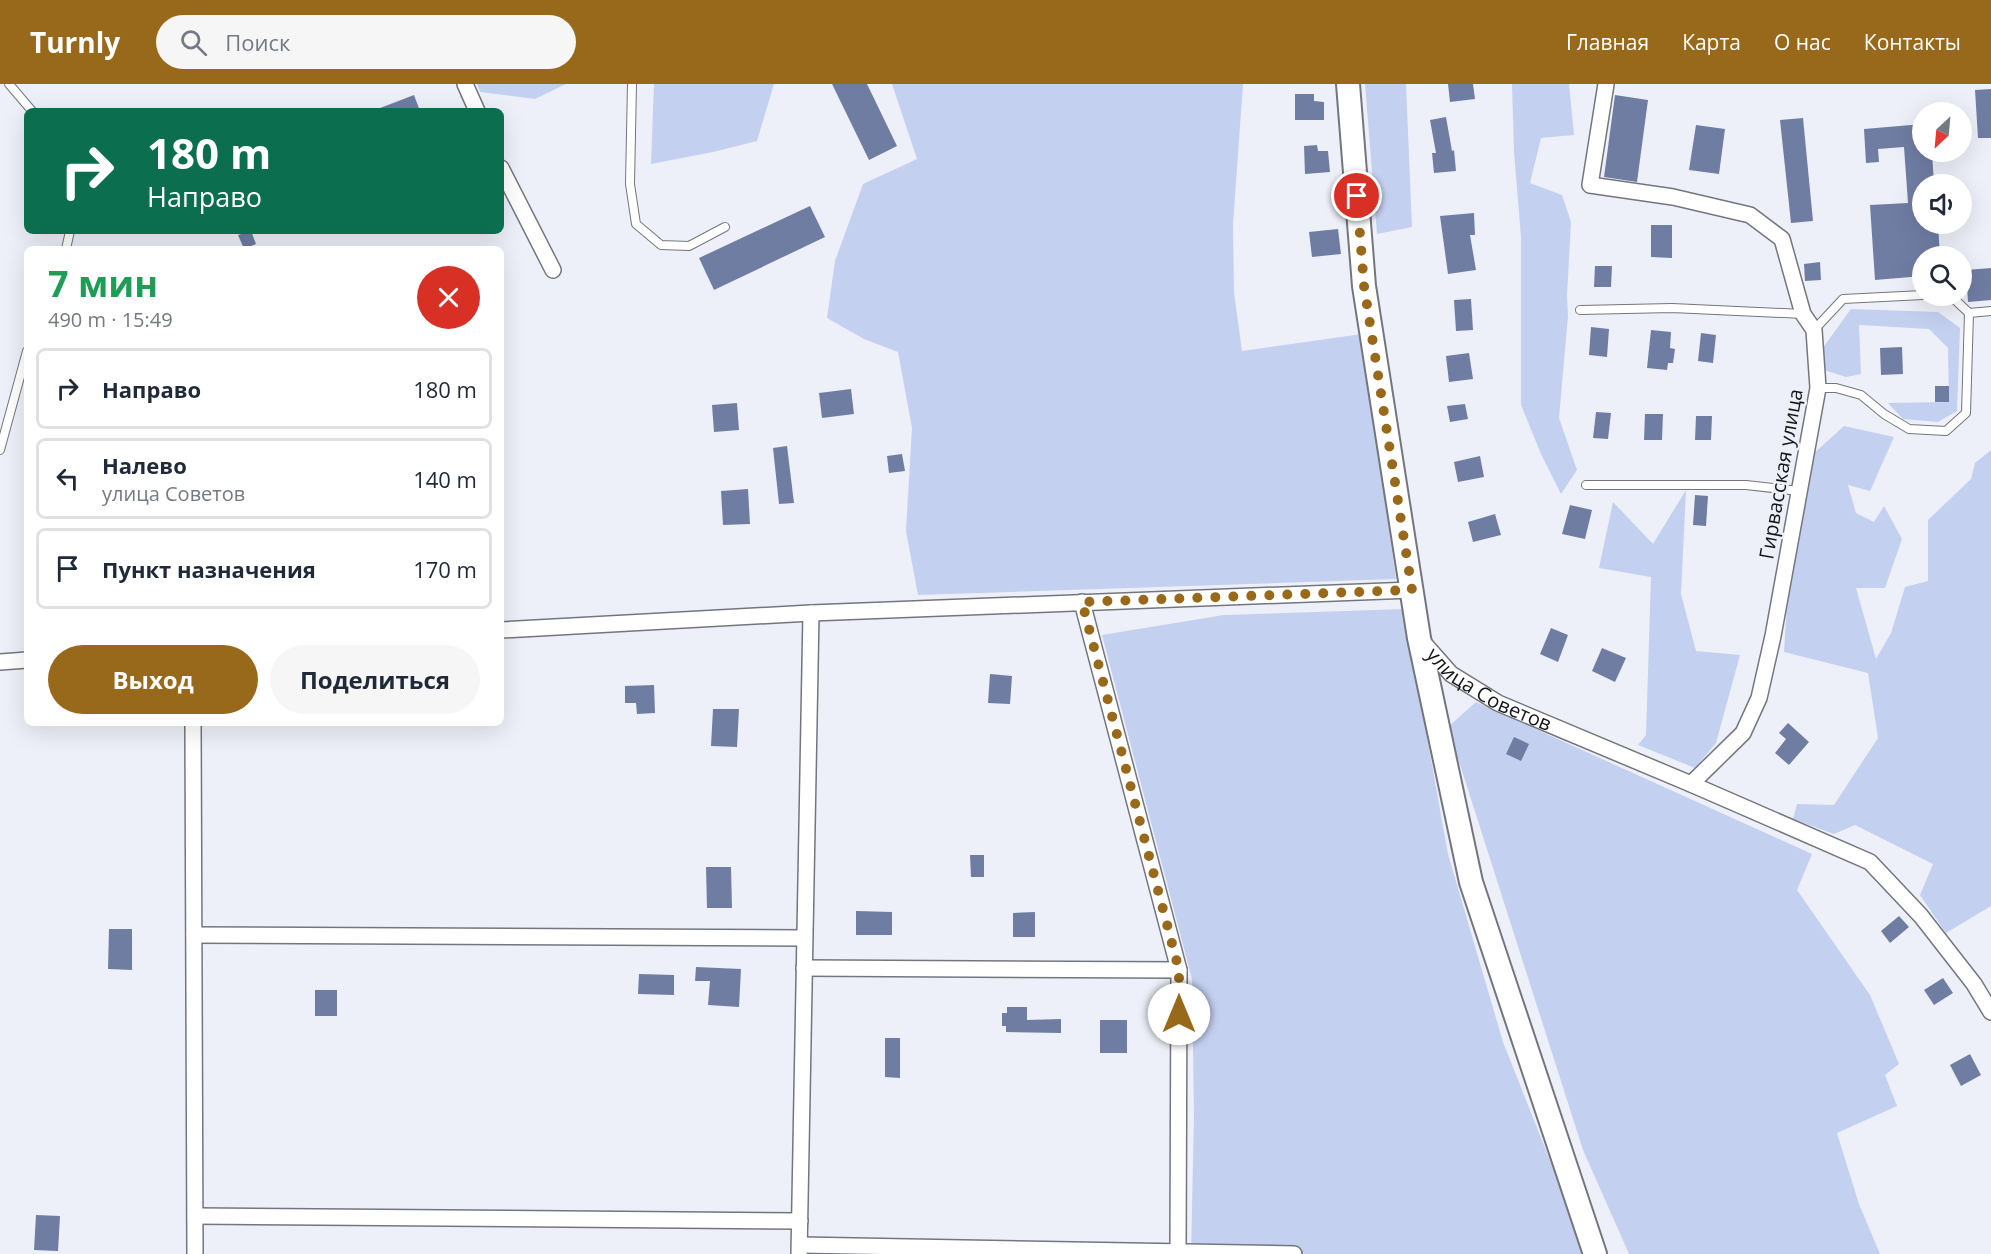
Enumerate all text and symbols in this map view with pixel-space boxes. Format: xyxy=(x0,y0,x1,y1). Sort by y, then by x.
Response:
search box xyxy=(156,15,576,69)
text: Turnly xyxy=(30,23,120,61)
icon: search xyxy=(177,26,210,59)
text: Поиск xyxy=(225,27,290,57)
text: Главная xyxy=(1566,28,1649,56)
text: Карта xyxy=(1682,28,1741,56)
text: О нас xyxy=(1774,28,1831,56)
text: Контакты xyxy=(1864,28,1961,56)
north arrow xyxy=(1912,102,1972,162)
map controls xyxy=(1912,102,1972,306)
text: 180 m xyxy=(147,124,271,181)
icon: right xyxy=(48,132,126,210)
pin xyxy=(1331,170,1382,221)
button: sound xyxy=(1912,174,1972,234)
text: Направо xyxy=(147,178,262,215)
icon: arrive xyxy=(1340,179,1373,212)
button: search xyxy=(1912,246,1972,306)
text: 7 мин xyxy=(48,259,158,308)
button: close xyxy=(417,266,480,329)
text: 490 m · 15:49 xyxy=(48,306,173,333)
icon: right xyxy=(51,372,84,405)
text: Направо xyxy=(102,374,201,404)
text: 180 m xyxy=(413,374,477,404)
street label: Гирвасская улица xyxy=(1752,387,1809,561)
text: Налево xyxy=(102,450,187,480)
icon: left xyxy=(51,462,84,495)
text: 140 m xyxy=(413,464,477,494)
text: улица Советов xyxy=(102,480,245,507)
icon: arrive xyxy=(51,552,84,585)
text: Пункт назначения xyxy=(102,554,316,584)
text: 170 m xyxy=(413,554,477,584)
street label: улица Советов xyxy=(1421,641,1556,737)
button: Выход xyxy=(48,645,258,714)
button: Поделиться xyxy=(270,645,480,714)
position arrow xyxy=(1147,982,1211,1046)

